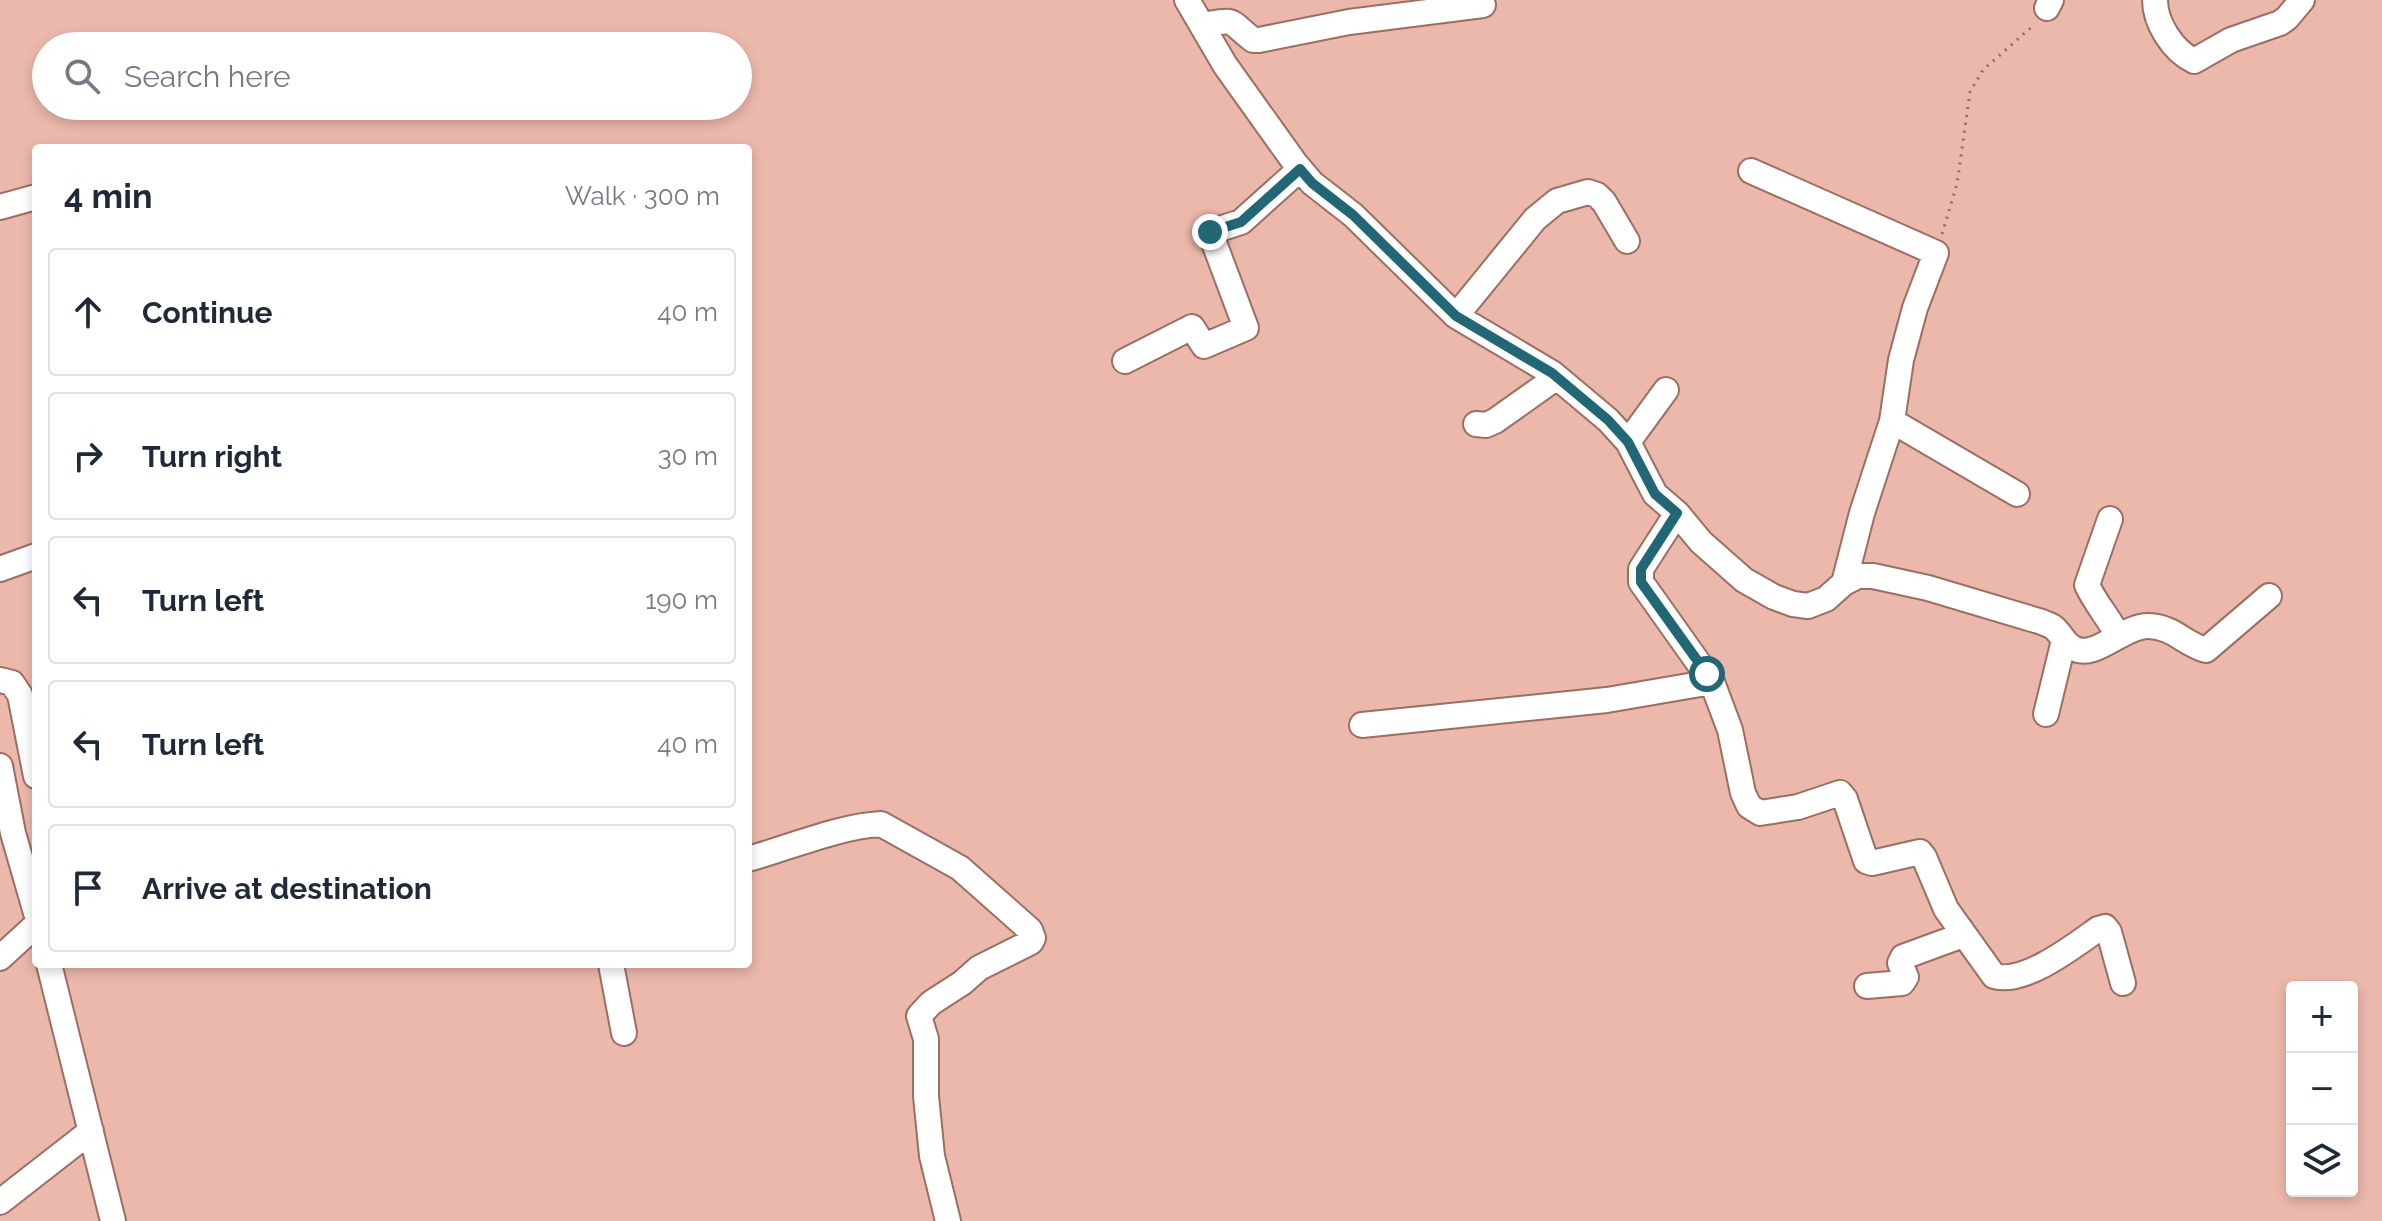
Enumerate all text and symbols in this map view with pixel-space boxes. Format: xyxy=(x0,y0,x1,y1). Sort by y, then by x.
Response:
search box xyxy=(32,32,752,120)
icon: search xyxy=(60,54,104,98)
text: Search here xyxy=(124,59,291,94)
text: 4 min xyxy=(64,176,152,216)
text: Walk · 300 m xyxy=(565,181,720,211)
route end xyxy=(1192,214,1228,250)
icon: ahead xyxy=(66,290,110,334)
text: Continue xyxy=(142,295,273,330)
text: 40 m xyxy=(657,297,718,327)
icon: right xyxy=(66,434,110,478)
text: Turn right xyxy=(142,439,282,474)
text: 30 m xyxy=(658,441,718,471)
icon: left xyxy=(66,578,110,622)
text: Turn left xyxy=(142,583,264,618)
text: 190 m xyxy=(645,585,718,615)
route start xyxy=(1689,656,1725,692)
icon: left xyxy=(66,722,110,766)
text: Turn left xyxy=(142,727,264,762)
text: 40 m xyxy=(657,729,718,759)
icon: arrive xyxy=(66,866,110,910)
text: Arrive at destination xyxy=(142,871,432,906)
map controls xyxy=(2286,981,2358,1197)
button: + xyxy=(2286,981,2358,1053)
button: − xyxy=(2286,1053,2358,1125)
button: layers xyxy=(2286,1125,2358,1197)

